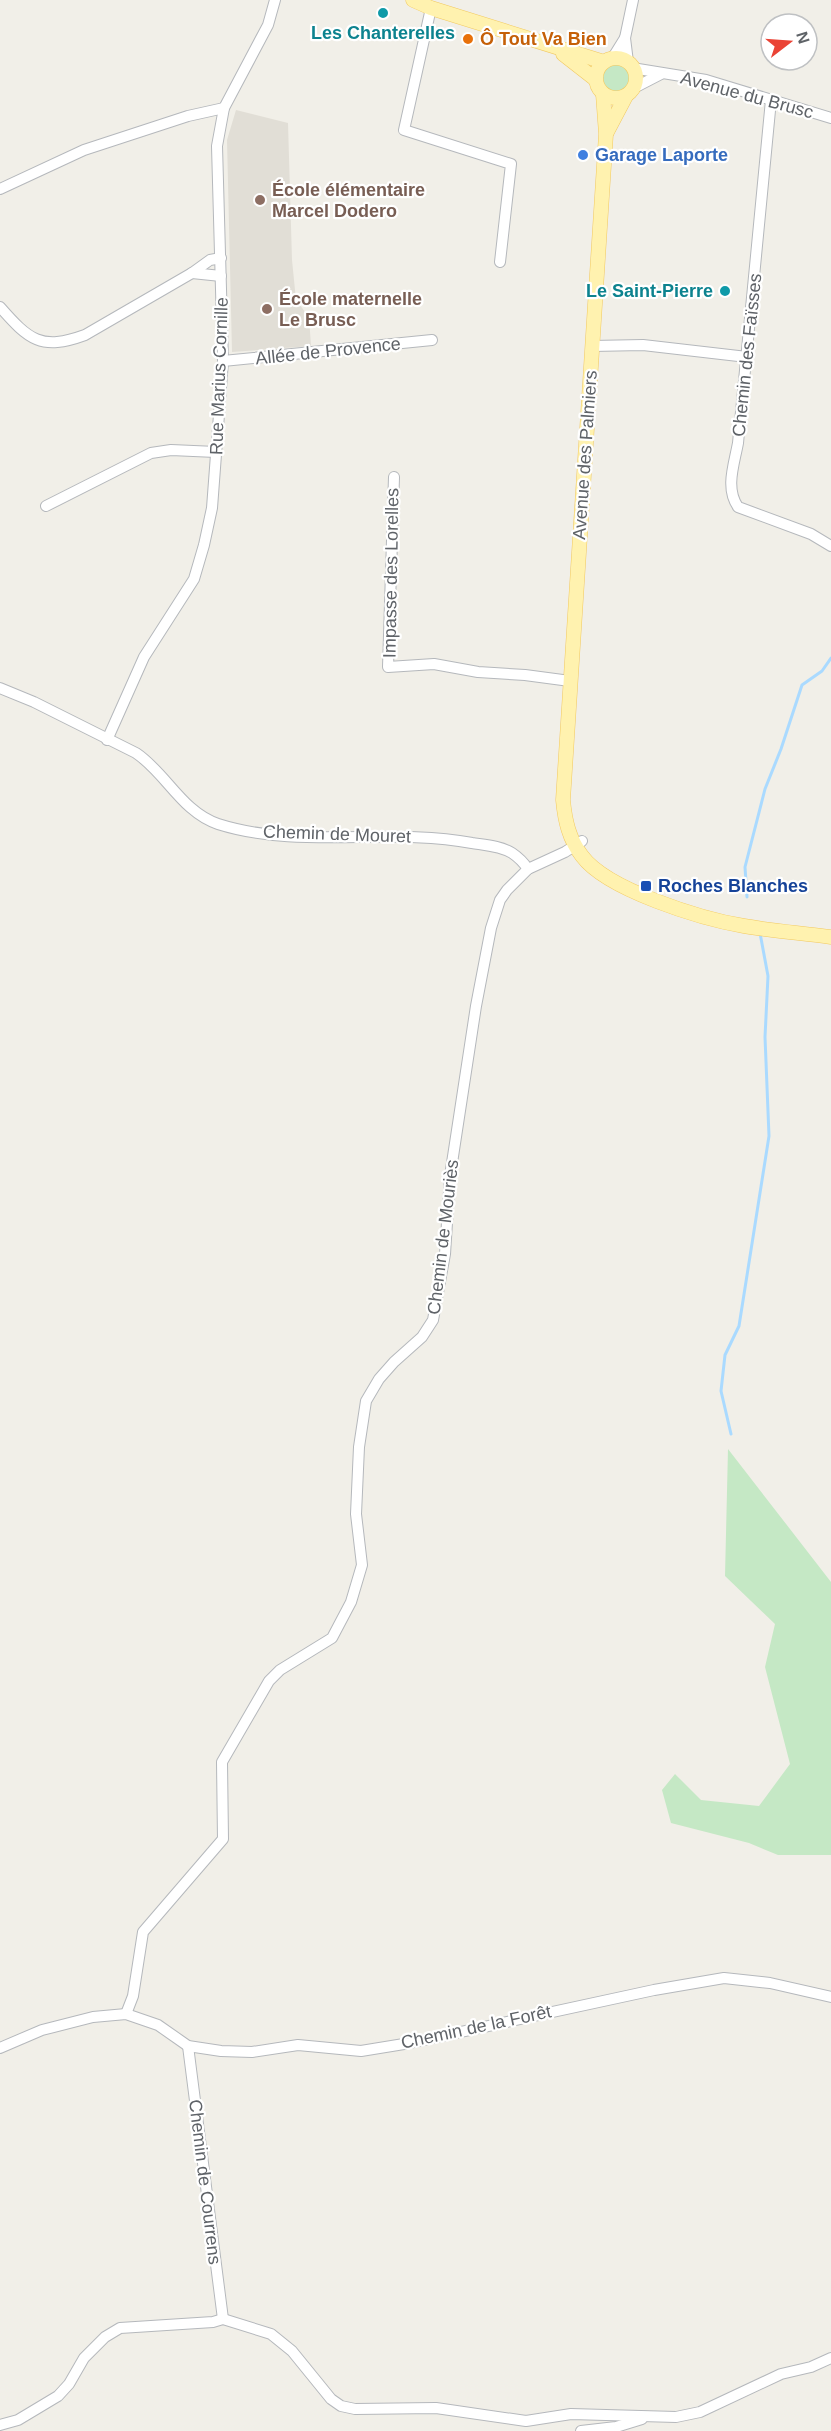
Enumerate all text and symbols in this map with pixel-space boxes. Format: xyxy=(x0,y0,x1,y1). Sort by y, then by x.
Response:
marker: Les Chanterelles xyxy=(376,6,390,20)
north arrow xyxy=(759,12,819,72)
place label: Les Chanterelles xyxy=(311,23,455,43)
place label: Ô Tout Va Bien xyxy=(480,28,607,49)
text: N xyxy=(793,30,813,46)
marker: Ô Tout Va Bien xyxy=(461,32,475,46)
street label: Avenue du Brusc xyxy=(678,68,816,122)
place label: Garage Laporte xyxy=(595,145,728,165)
marker: Garage Laporte xyxy=(576,148,590,162)
place label: École élémentaire Marcel Dodero xyxy=(272,179,425,221)
marker: École élémentaire Marcel Dodero xyxy=(253,193,267,207)
street label: Chemin des Faïsses xyxy=(728,272,766,438)
place label: Le Saint-Pierre xyxy=(586,281,713,301)
marker: Le Saint-Pierre xyxy=(718,284,732,298)
place label: École maternelle Le Brusc xyxy=(279,288,422,330)
street label: Rue Marius Cornille xyxy=(206,297,232,455)
marker: École maternelle Le Brusc xyxy=(260,302,274,316)
street label: Allée de Provence xyxy=(254,333,402,369)
street label: Avenue des Palmiers xyxy=(569,370,601,540)
street label: Impasse des Lorelles xyxy=(380,488,402,658)
street label: Chemin de Mouret xyxy=(263,821,411,847)
place label: Roches Blanches xyxy=(658,876,808,896)
marker: Roches Blanches xyxy=(639,879,653,893)
street label: Chemin de Mouriès xyxy=(424,1158,462,1316)
street label: Chemin de la Forêt xyxy=(399,2001,553,2053)
street label: Chemin de Courrens xyxy=(185,2098,225,2266)

